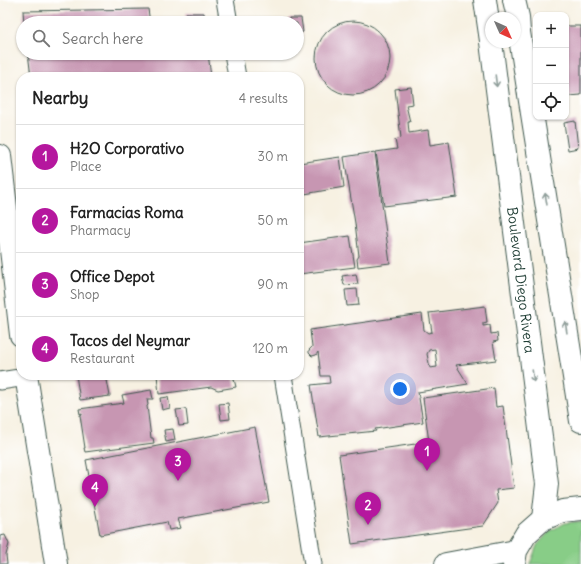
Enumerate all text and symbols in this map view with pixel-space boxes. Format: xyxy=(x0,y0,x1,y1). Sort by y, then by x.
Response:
north arrow xyxy=(485,12,521,48)
map controls xyxy=(533,12,569,120)
button: + xyxy=(533,12,569,48)
search box xyxy=(16,16,304,60)
icon: search xyxy=(30,27,52,49)
text: Search here xyxy=(62,29,143,48)
button: − xyxy=(533,48,569,84)
one-way arrow xyxy=(492,74,500,87)
button: locate xyxy=(533,84,569,120)
text: Nearby xyxy=(32,87,88,109)
text: 4 results xyxy=(239,90,288,107)
text: H2O Corporativo xyxy=(70,139,184,158)
text: 1 xyxy=(42,148,48,165)
text: 30 m xyxy=(258,148,288,165)
text: Place xyxy=(70,158,101,175)
one-way arrow xyxy=(542,192,550,205)
text: Farmacias Roma xyxy=(70,203,184,222)
street label: Boulevard Diego Rivera xyxy=(503,206,539,354)
text: 2 xyxy=(41,212,49,229)
text: 50 m xyxy=(257,212,288,229)
text: Pharmacy xyxy=(70,222,131,239)
text: Office Depot xyxy=(70,267,154,286)
text: 3 xyxy=(41,276,49,293)
text: 90 m xyxy=(257,276,288,293)
text: Shop xyxy=(70,286,99,303)
one-way arrow xyxy=(562,321,570,334)
text: Tacos del Neymar xyxy=(70,331,190,350)
text: 4 xyxy=(41,340,49,357)
text: 120 m xyxy=(253,340,288,357)
text: Restaurant xyxy=(70,350,135,367)
one-way arrow xyxy=(529,369,537,382)
your location xyxy=(390,379,410,399)
pin: 1 xyxy=(414,438,440,471)
pin: 3 xyxy=(165,448,191,481)
pin: 4 xyxy=(82,474,108,507)
pin: 2 xyxy=(355,492,381,525)

